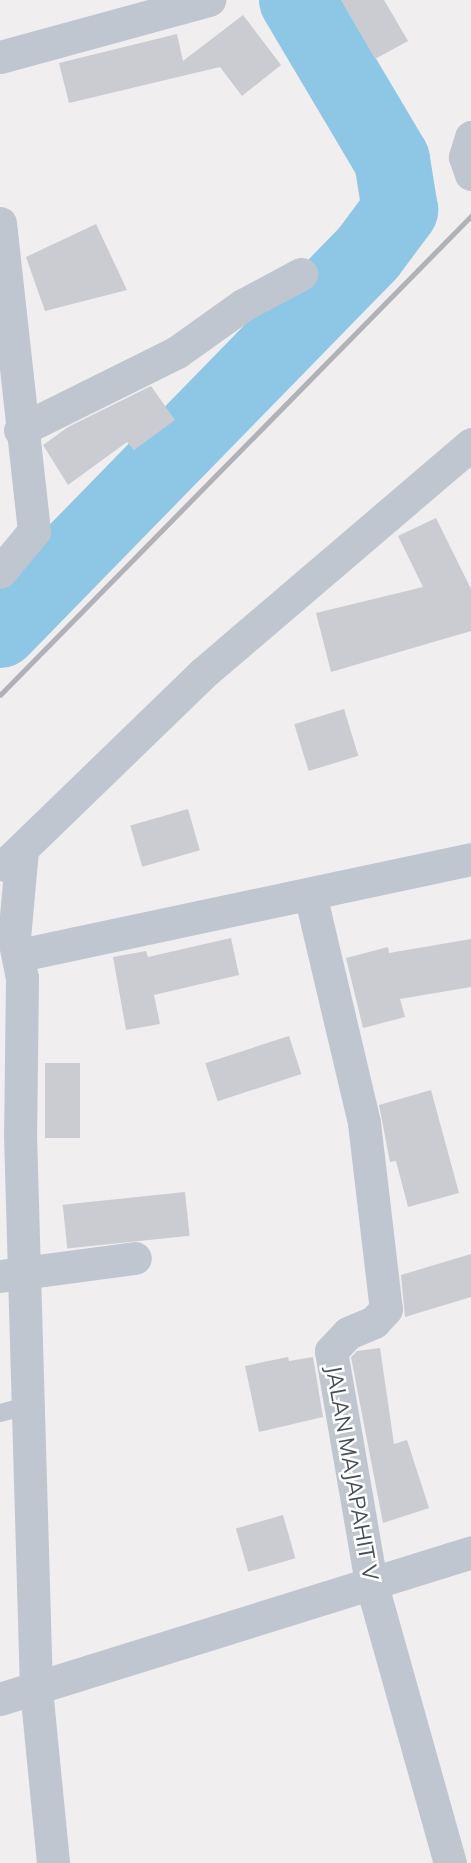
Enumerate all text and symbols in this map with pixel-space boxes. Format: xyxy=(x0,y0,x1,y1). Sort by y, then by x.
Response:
street label: JALAN MAJAPAHIT V xyxy=(320,1363,384,1583)

